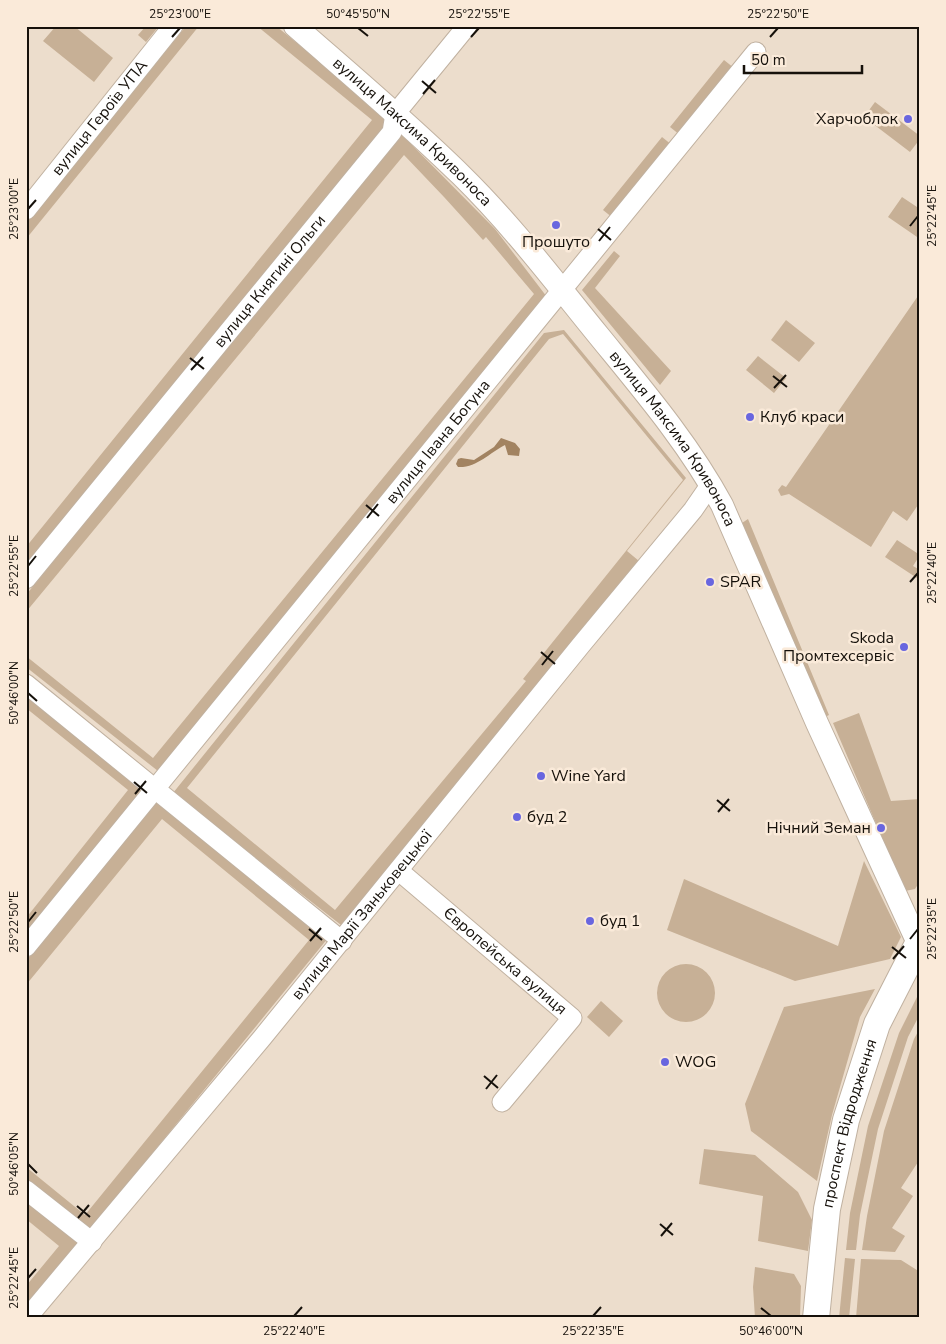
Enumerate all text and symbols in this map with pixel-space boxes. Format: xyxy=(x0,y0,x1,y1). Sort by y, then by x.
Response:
text: 25°23'00"E xyxy=(149,6,211,22)
text: 50°45'50"N xyxy=(326,6,390,22)
text: 25°22'55"E xyxy=(448,6,510,22)
text: 25°22'50"E xyxy=(747,6,809,22)
scale bar xyxy=(744,42,861,74)
text: 50 m xyxy=(751,50,786,70)
street label: вулиця Максима Кривоноса xyxy=(328,52,497,211)
street label: вулиця Героїв УПА xyxy=(47,55,153,180)
place label: Харчоблок xyxy=(816,108,899,130)
marker: Харчоблок xyxy=(902,113,914,125)
text: 25°23'00"E xyxy=(6,178,22,240)
text: 25°22'45"E xyxy=(924,185,940,247)
street label: вулиця Княгині Ольги xyxy=(209,210,331,352)
marker: Прошуто xyxy=(550,219,562,231)
place label: Прошуто xyxy=(522,231,590,253)
street label: вулиця Максима Кривоноса xyxy=(604,346,741,530)
street label: вулиця Івана Богуна xyxy=(381,375,495,508)
place label: Клуб краси xyxy=(760,406,844,428)
marker: Клуб краси xyxy=(744,411,756,423)
text: 25°22'55"E xyxy=(6,535,22,597)
text: 25°22'40"E xyxy=(924,542,940,604)
place label: SPAR xyxy=(720,571,761,593)
marker: SPAR xyxy=(704,576,716,588)
place label: Skoda Промтехсервіс xyxy=(783,627,894,667)
marker: Skoda Промтехсервіс xyxy=(898,641,910,653)
text: 50°46'00"N xyxy=(6,661,22,725)
place label: Wine Yard xyxy=(551,765,626,787)
marker: Wine Yard xyxy=(535,770,547,782)
place label: буд 2 xyxy=(527,806,567,828)
marker: буд 2 xyxy=(511,811,523,823)
place label: Нічний Земан xyxy=(766,817,871,839)
marker: Нічний Земан xyxy=(875,822,887,834)
street label: вулиця Марії Заньковецької xyxy=(286,825,438,1004)
text: 25°22'50"E xyxy=(6,891,22,953)
text: 25°22'35"E xyxy=(924,898,940,960)
street label: Європейська вулиця xyxy=(438,902,572,1020)
place label: буд 1 xyxy=(600,910,640,932)
marker: буд 1 xyxy=(584,915,596,927)
street label: проспект Відродження xyxy=(817,1036,882,1210)
place label: WOG xyxy=(675,1051,716,1073)
marker: WOG xyxy=(659,1056,671,1068)
text: 50°46'05"N xyxy=(6,1132,22,1196)
text: 25°22'45"E xyxy=(6,1247,22,1309)
text: 25°22'40"E xyxy=(263,1323,325,1339)
text: 25°22'35"E xyxy=(562,1323,624,1339)
text: 50°46'00"N xyxy=(739,1323,803,1339)

